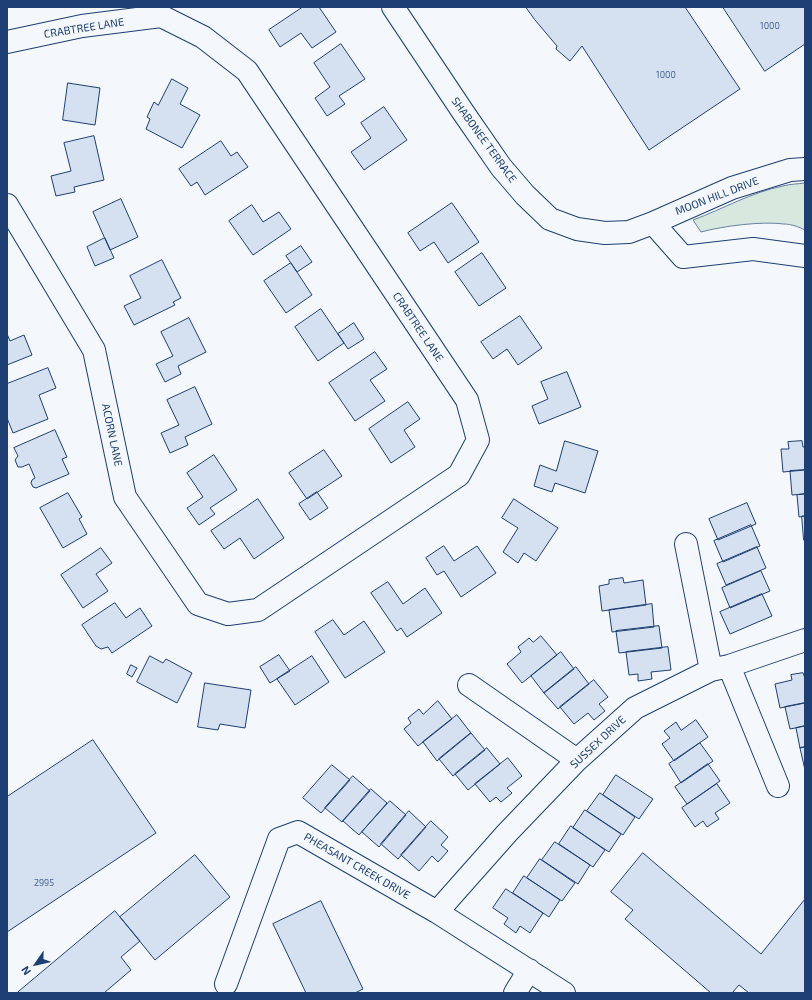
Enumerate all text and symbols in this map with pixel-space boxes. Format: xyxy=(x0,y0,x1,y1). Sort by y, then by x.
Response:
street label: CRABTREE LANE xyxy=(43,15,125,41)
house number: 1000 xyxy=(760,21,780,31)
house number: 1000 xyxy=(656,70,676,80)
street label: SHABONEE TERRACE xyxy=(449,95,519,185)
street label: MOON HILL DRIVE xyxy=(673,174,761,218)
street label: CRABTREE LANE xyxy=(390,290,446,364)
street label: ACORN LANE xyxy=(99,402,125,468)
street label: SUSSEX DRIVE xyxy=(568,713,628,771)
street label: PHEASANT CREEK DRIVE xyxy=(301,830,413,902)
house number: 2995 xyxy=(34,878,54,888)
north arrow xyxy=(16,944,56,984)
text: N xyxy=(18,964,33,978)

